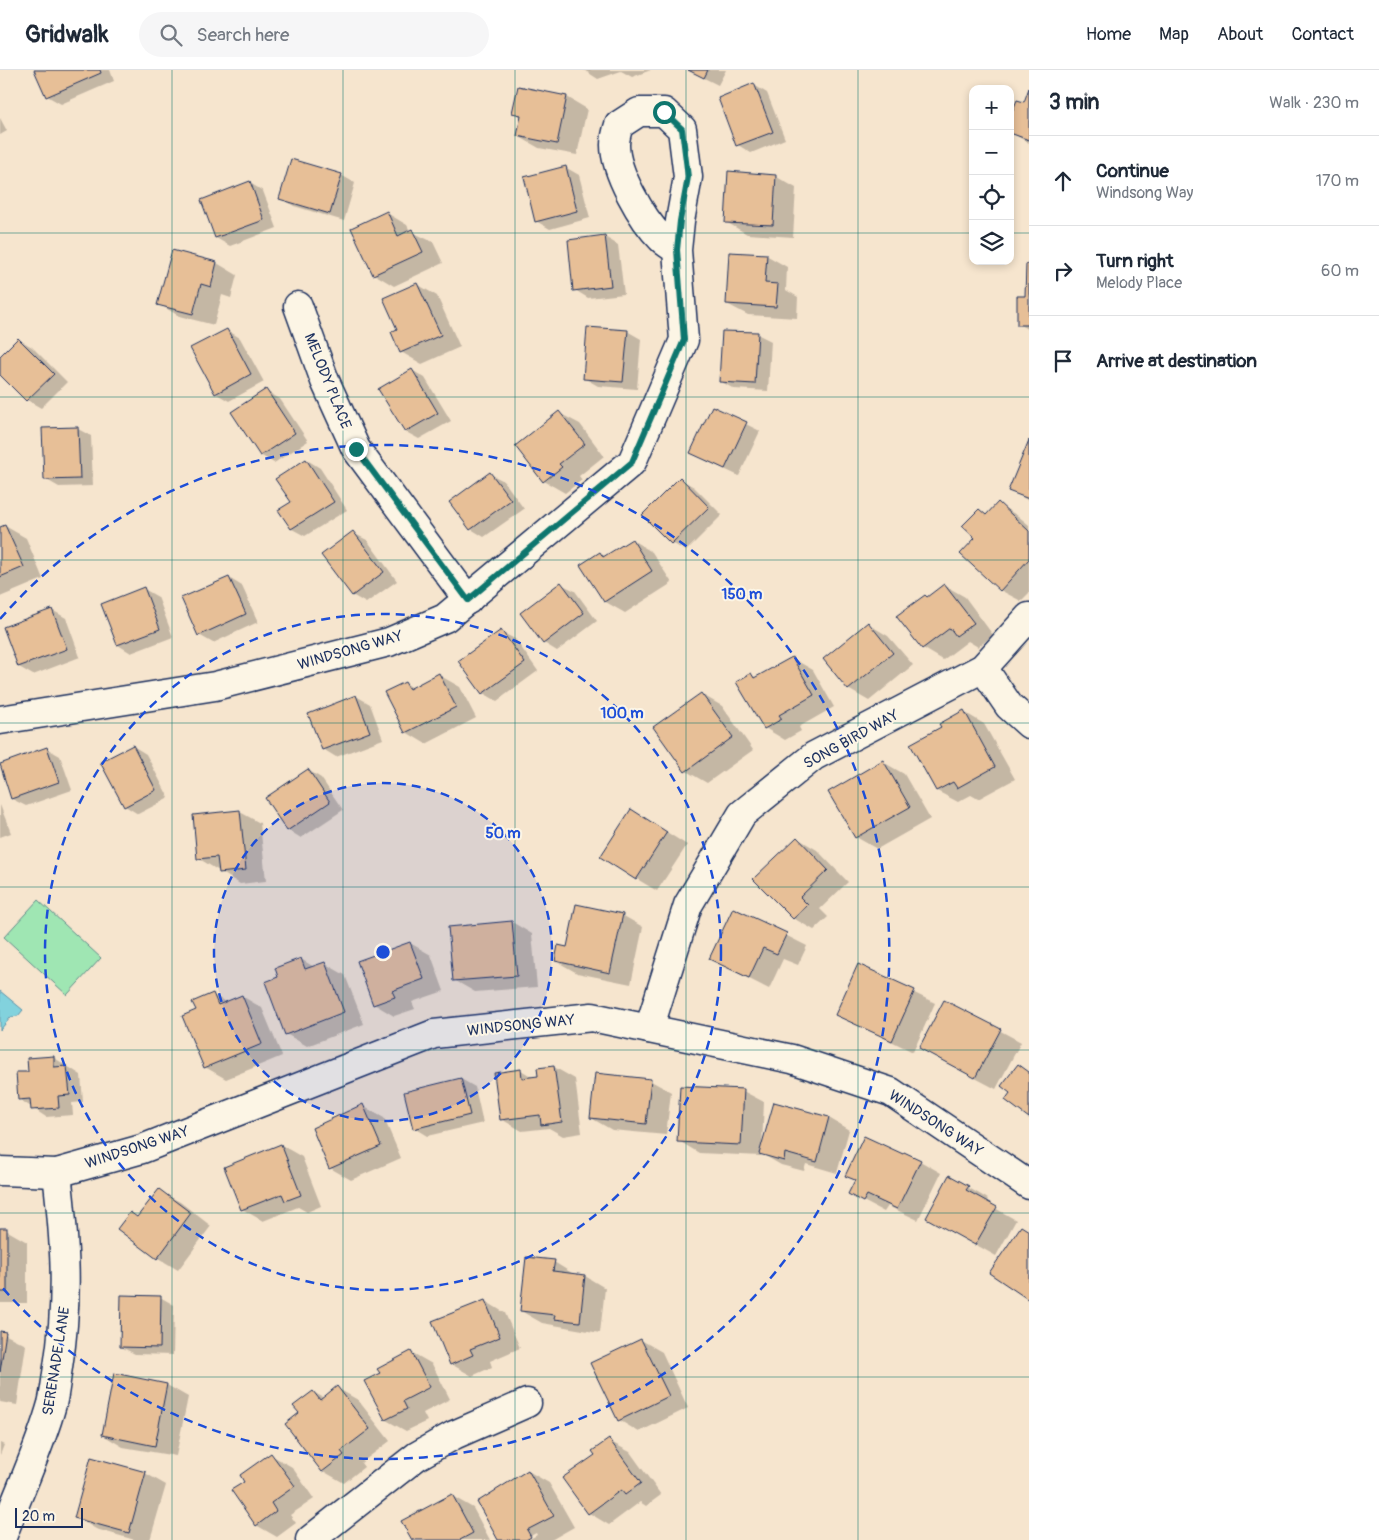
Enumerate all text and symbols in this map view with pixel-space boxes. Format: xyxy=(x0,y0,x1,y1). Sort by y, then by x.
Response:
search box xyxy=(139,12,489,57)
text: Gridwalk xyxy=(25,20,109,49)
icon: search xyxy=(157,21,185,49)
text: Search here xyxy=(197,23,289,47)
text: Home xyxy=(1086,23,1131,46)
text: Map xyxy=(1159,23,1189,46)
text: About xyxy=(1217,23,1263,46)
text: Contact xyxy=(1291,23,1354,46)
map controls xyxy=(969,85,1014,265)
button: + xyxy=(969,85,1014,130)
text: 3 min xyxy=(1049,89,1099,116)
text: Walk · 230 m xyxy=(1269,93,1359,113)
route start xyxy=(653,101,676,124)
button: − xyxy=(969,130,1014,175)
text: Continue xyxy=(1096,159,1169,183)
icon: ahead xyxy=(1049,167,1077,195)
text: 170 m xyxy=(1316,171,1359,191)
button: locate xyxy=(969,175,1014,220)
text: Windsong Way xyxy=(1096,183,1193,203)
button: layers xyxy=(969,220,1014,265)
text: Turn right xyxy=(1096,249,1174,273)
icon: right xyxy=(1049,257,1077,285)
text: 60 m xyxy=(1321,261,1359,281)
text: Melody Place xyxy=(1096,273,1182,293)
street label: MELODY PLACE xyxy=(300,331,355,432)
icon: arrive xyxy=(1049,347,1077,375)
text: Arrive at destination xyxy=(1096,349,1257,373)
route end xyxy=(345,438,368,461)
text: 150 m xyxy=(722,585,762,604)
street label: WINDSONG WAY xyxy=(295,626,405,675)
text: 100 m xyxy=(601,704,643,723)
street label: SONG BIRD WAY xyxy=(800,705,902,773)
text: 50 m xyxy=(486,824,520,843)
centre of rings xyxy=(374,943,392,961)
street label: WINDSONG WAY xyxy=(466,1010,576,1041)
street label: WINDSONG WAY xyxy=(885,1086,987,1161)
street label: WINDSONG WAY xyxy=(83,1122,192,1173)
street label: SERENADE LANE xyxy=(39,1305,74,1417)
scale bar xyxy=(15,1505,82,1528)
text: 20 m xyxy=(22,1508,55,1525)

